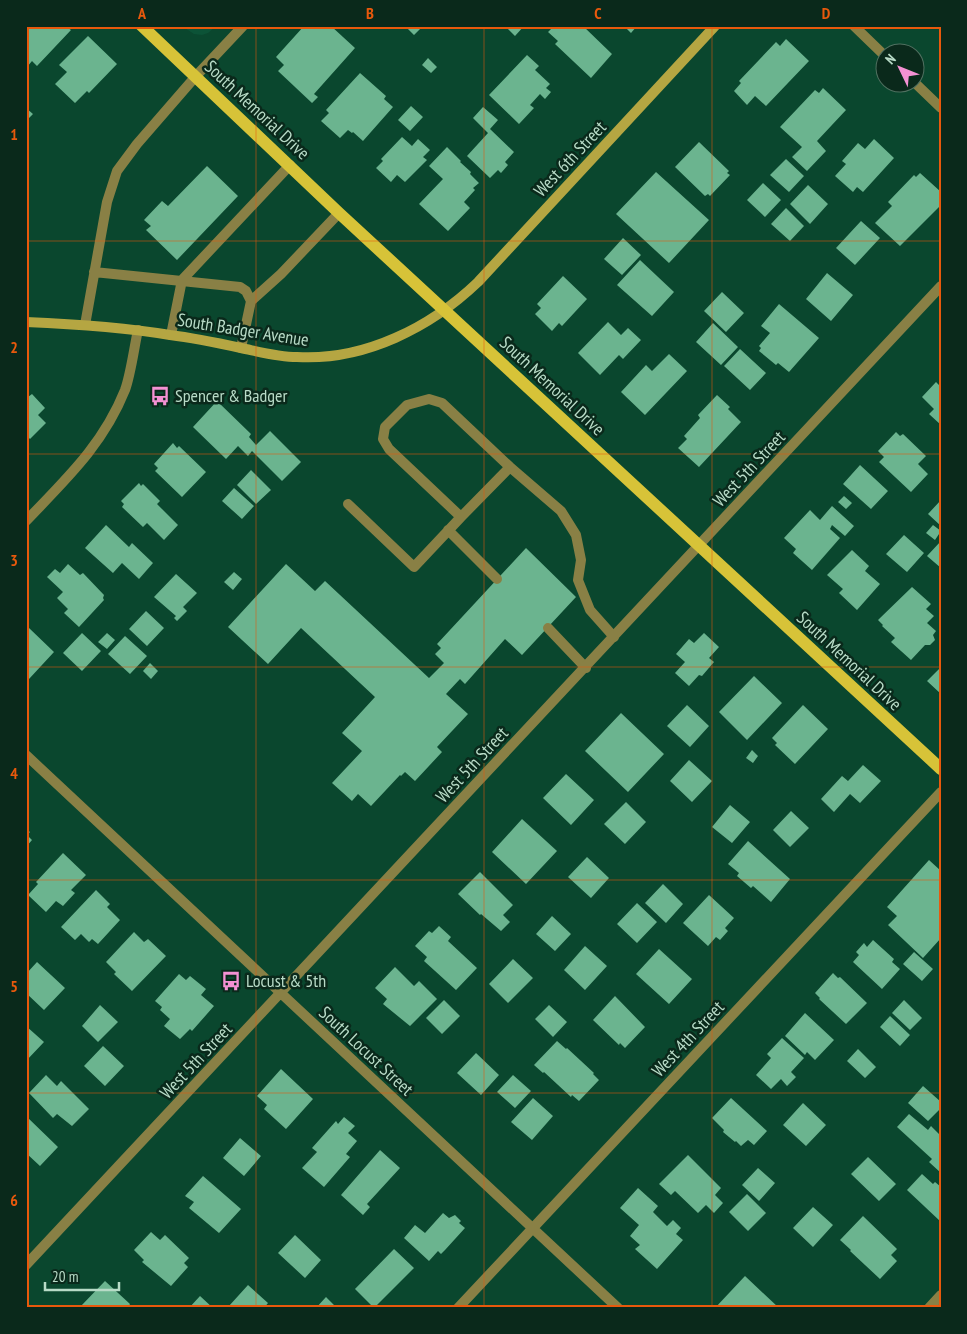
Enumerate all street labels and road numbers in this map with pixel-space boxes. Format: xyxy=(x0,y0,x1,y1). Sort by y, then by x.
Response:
street label: South Memorial Drive xyxy=(200,55,315,164)
street label: West 6th Street xyxy=(529,116,611,202)
street label: South Badger Avenue xyxy=(176,308,310,351)
street label: South Memorial Drive xyxy=(495,331,610,440)
street label: West 5th Street xyxy=(708,426,790,512)
street label: South Memorial Drive xyxy=(792,606,907,715)
street label: West 5th Street xyxy=(431,722,513,808)
street label: West 4th Street xyxy=(647,996,729,1082)
street label: South Locust Street xyxy=(314,1001,418,1100)
street label: West 5th Street xyxy=(155,1018,237,1104)

